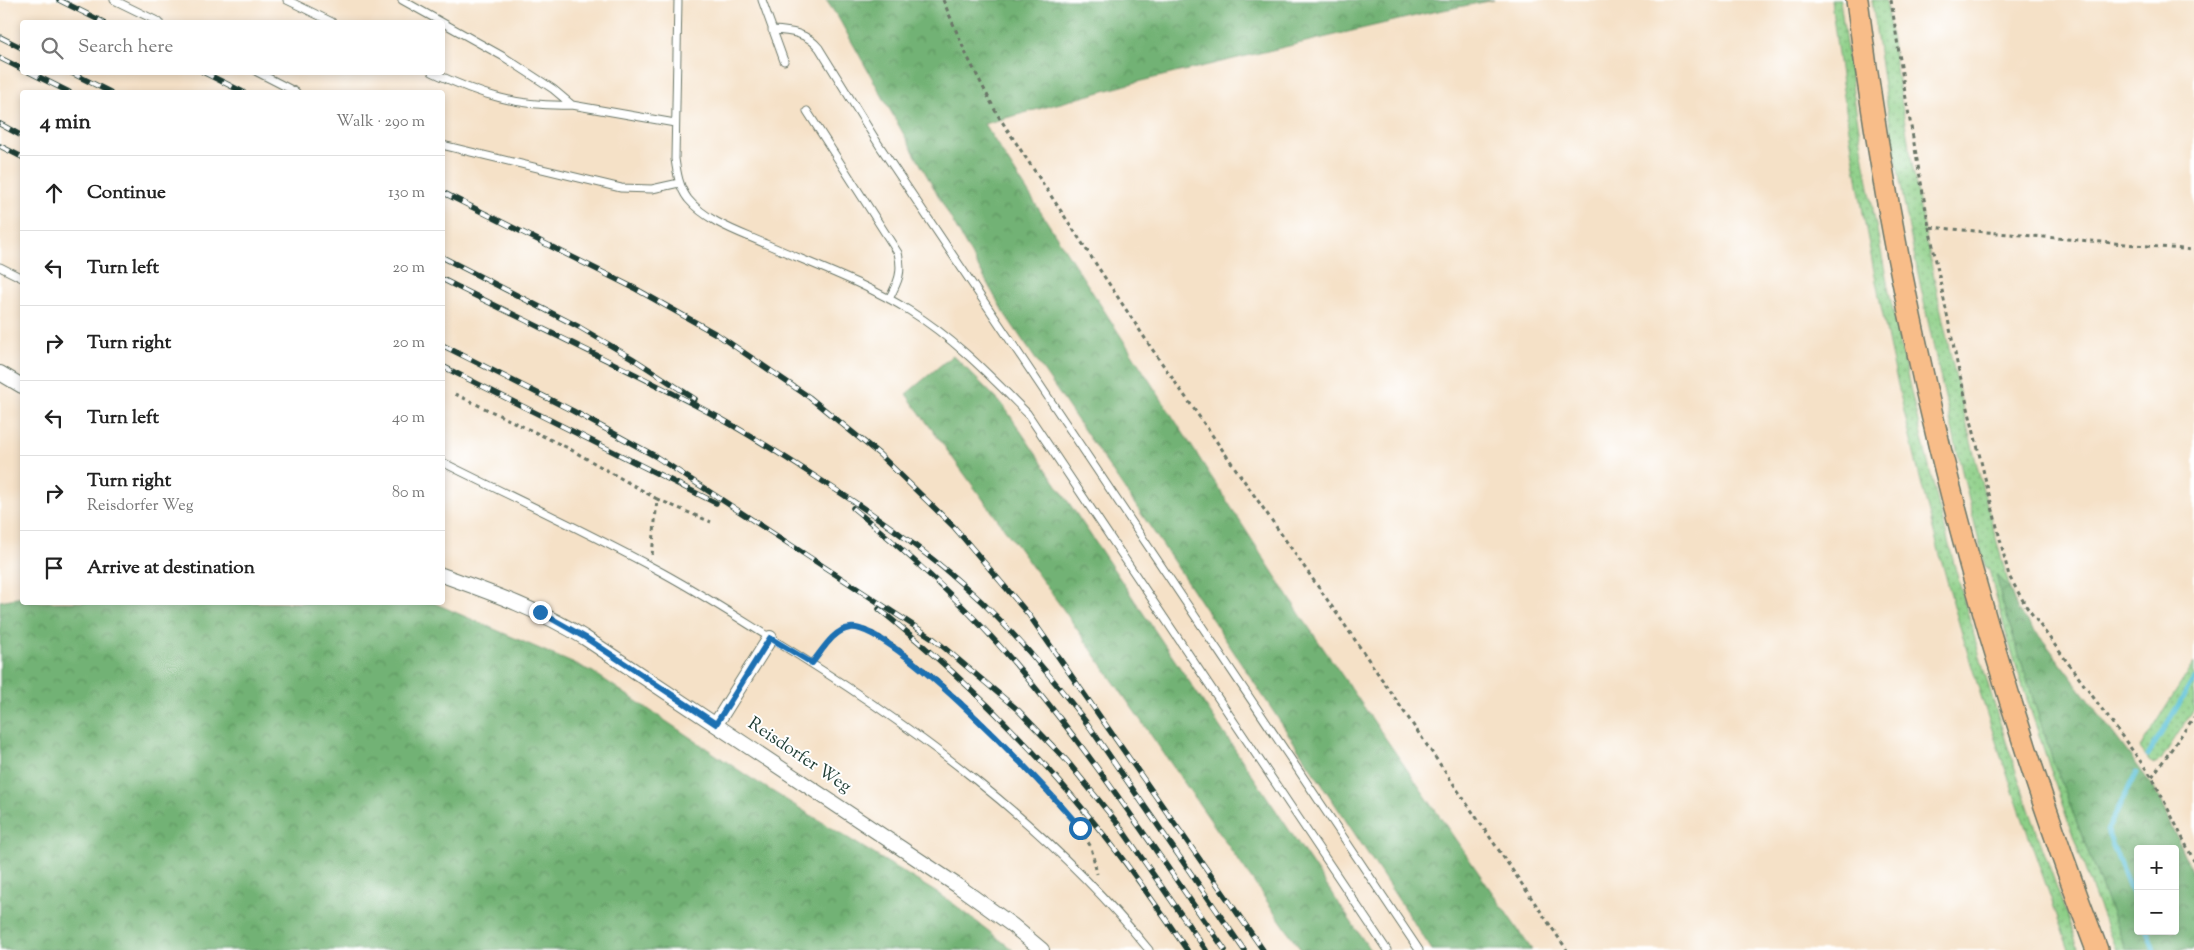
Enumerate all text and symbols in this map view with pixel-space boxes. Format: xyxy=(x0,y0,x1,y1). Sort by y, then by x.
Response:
search box xyxy=(20,20,445,75)
icon: search xyxy=(38,34,66,62)
text: Search here xyxy=(78,34,173,61)
text: 4 min xyxy=(40,108,91,138)
text: Walk · 290 m xyxy=(336,111,425,134)
icon: ahead xyxy=(40,179,68,207)
text: Continue xyxy=(87,180,166,207)
text: 130 m xyxy=(388,182,425,205)
icon: left xyxy=(40,254,68,282)
text: Turn left xyxy=(87,255,159,282)
text: 20 m xyxy=(392,257,425,280)
icon: right xyxy=(40,329,68,357)
text: Turn right xyxy=(87,330,171,357)
text: 20 m xyxy=(392,332,425,355)
icon: left xyxy=(40,404,68,432)
text: Turn left xyxy=(87,405,159,432)
text: 40 m xyxy=(392,407,425,430)
text: Turn right xyxy=(87,468,171,495)
icon: right xyxy=(40,479,68,507)
text: 80 m xyxy=(392,482,425,505)
text: Reisdorfer Weg xyxy=(87,495,193,518)
icon: arrive xyxy=(40,554,68,582)
text: Arrive at destination xyxy=(87,555,255,582)
route end xyxy=(529,601,552,624)
street label: Reisdorfer Weg xyxy=(742,712,856,800)
route start xyxy=(1069,817,1092,840)
map controls xyxy=(2134,845,2179,935)
button: + xyxy=(2134,845,2179,890)
button: − xyxy=(2134,890,2179,935)

